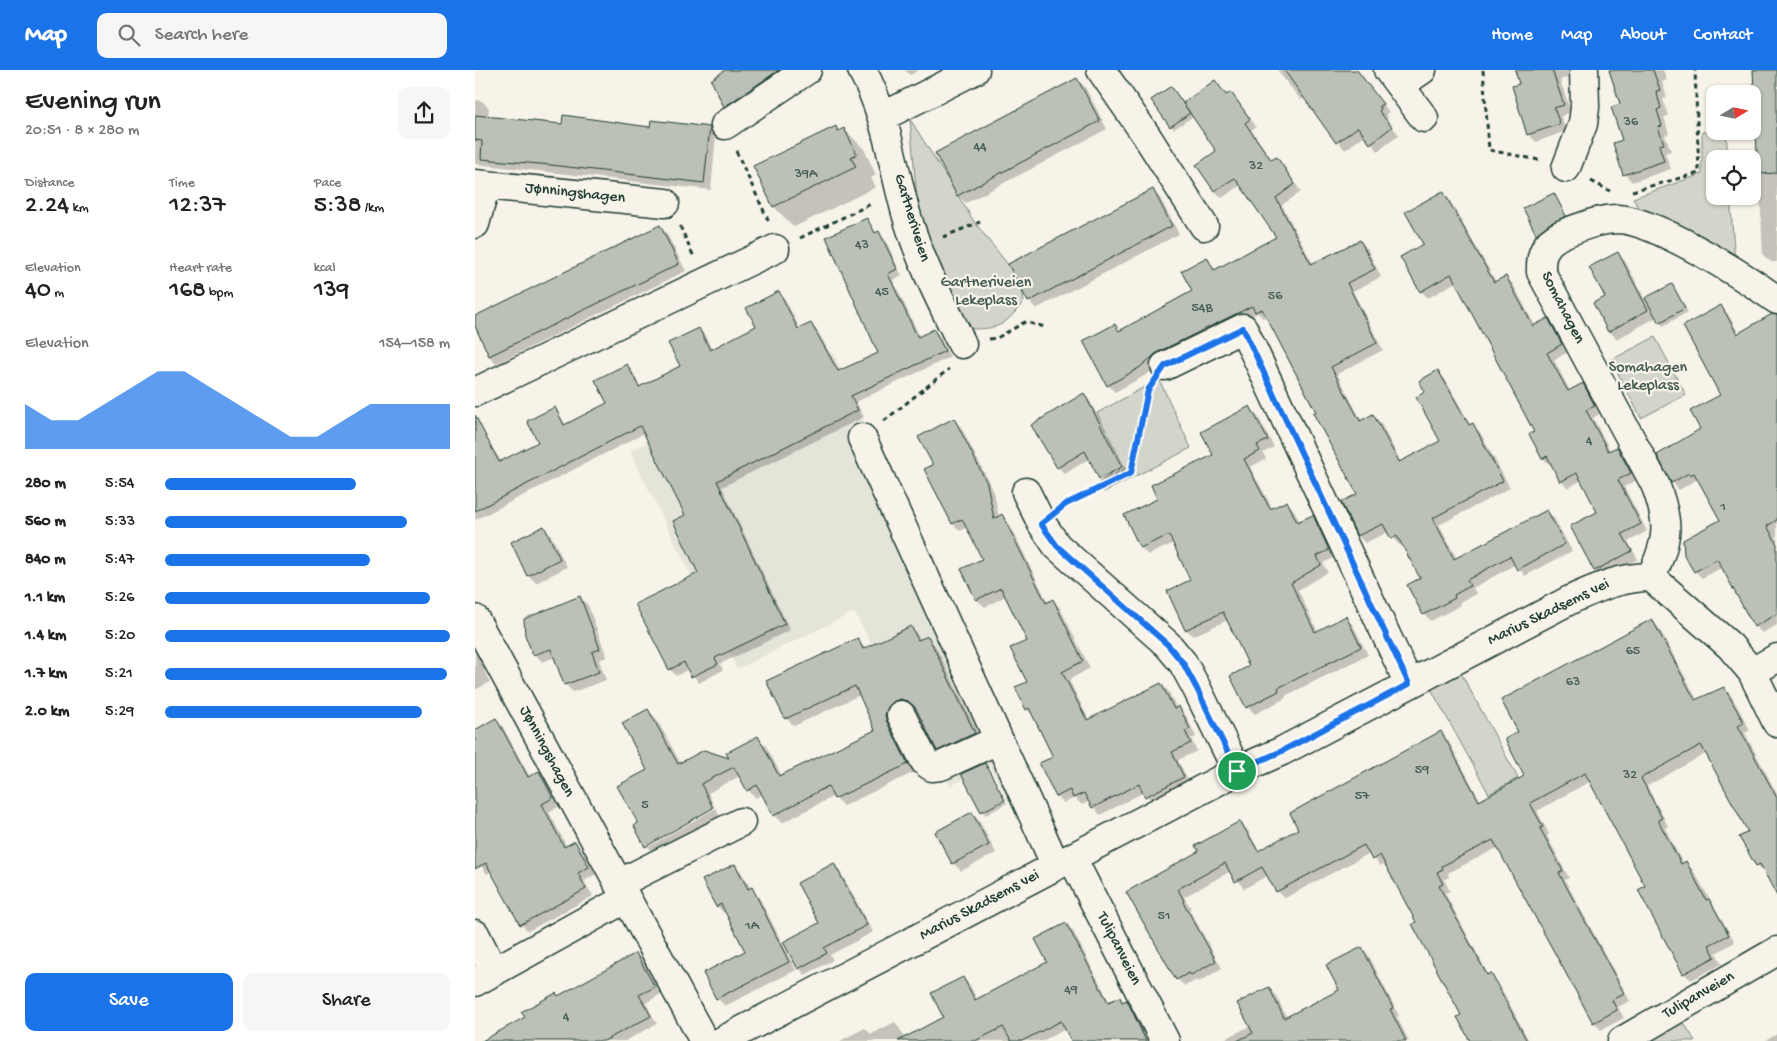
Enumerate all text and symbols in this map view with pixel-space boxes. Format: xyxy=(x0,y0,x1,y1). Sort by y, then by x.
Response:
search box xyxy=(97,13,447,58)
text: Map xyxy=(25,21,67,50)
icon: search xyxy=(115,21,143,49)
text: Search here xyxy=(155,24,248,47)
text: Home xyxy=(1491,25,1533,46)
text: Map xyxy=(1561,25,1592,46)
text: About xyxy=(1620,25,1666,46)
text: Contact xyxy=(1694,25,1752,46)
north arrow xyxy=(1706,85,1761,140)
map controls xyxy=(1706,85,1761,205)
text: Evening run xyxy=(25,86,161,119)
button: share xyxy=(398,87,450,139)
house number: 36 xyxy=(1623,114,1639,131)
text: 20:51 · 8 × 280 m xyxy=(25,122,139,141)
house number: 44 xyxy=(973,139,987,156)
button: locate xyxy=(1706,150,1761,205)
house number: 32 xyxy=(1248,158,1263,175)
house number: 39A xyxy=(794,166,818,183)
street label: Gartneriveien xyxy=(889,172,933,265)
text: Distance xyxy=(25,175,74,192)
text: Time xyxy=(169,175,195,192)
text: Pace xyxy=(314,175,341,192)
street label: Jønningshagen xyxy=(524,179,626,209)
text: 2.24 xyxy=(25,192,69,221)
text: 12:37 xyxy=(169,192,226,221)
text: 5:38 xyxy=(314,192,361,221)
text: km xyxy=(69,200,89,217)
text: /km xyxy=(361,200,384,217)
house number: 43 xyxy=(855,237,869,254)
text: Elevation xyxy=(25,260,81,277)
text: Heart rate xyxy=(169,260,232,277)
text: kcal xyxy=(314,260,336,277)
street label: Somahagen xyxy=(1536,269,1588,348)
park label: Gartneriveien Lekeplass xyxy=(941,274,1032,311)
text: 40 xyxy=(25,277,51,306)
text: 168 xyxy=(169,277,206,306)
text: 139 xyxy=(314,277,349,306)
house number: 45 xyxy=(875,284,889,301)
text: m xyxy=(51,285,64,302)
text: bpm xyxy=(206,285,233,302)
house number: 56 xyxy=(1268,288,1283,305)
house number: 54B xyxy=(1191,300,1213,317)
text: Elevation xyxy=(25,335,89,354)
text: 154–158 m xyxy=(379,335,450,354)
park label: Somahagen Lekeplass xyxy=(1609,359,1688,396)
house number: 4 xyxy=(1586,433,1593,450)
text: 280 m xyxy=(25,475,66,494)
text: 5:54 xyxy=(105,475,134,494)
house number: 1 xyxy=(1719,499,1726,516)
text: 560 m xyxy=(25,513,66,532)
text: 5:33 xyxy=(105,513,135,532)
text: 840 m xyxy=(25,551,66,570)
text: 5:47 xyxy=(105,551,134,570)
street label: Marius Skadsems vei xyxy=(1485,575,1613,651)
text: 1.1 km xyxy=(25,589,65,608)
text: 5:26 xyxy=(105,589,134,608)
text: 1.4 km xyxy=(25,627,66,646)
text: 5:20 xyxy=(105,627,135,646)
house number: 65 xyxy=(1626,643,1640,660)
text: 1.7 km xyxy=(25,665,67,684)
text: 5:21 xyxy=(105,665,133,684)
house number: 63 xyxy=(1566,674,1580,691)
text: 2.0 km xyxy=(25,703,69,722)
text: 5:29 xyxy=(105,703,134,722)
street label: Jønningshagen xyxy=(514,703,578,801)
pin xyxy=(1216,750,1258,792)
icon: arrive xyxy=(1223,757,1251,785)
house number: 59 xyxy=(1415,762,1429,779)
house number: 32 xyxy=(1622,767,1637,784)
house number: 57 xyxy=(1355,788,1370,805)
house number: 5 xyxy=(641,797,649,814)
street label: Marius Skadsems vei xyxy=(917,866,1043,946)
street label: Tulipanveien xyxy=(1091,908,1145,989)
house number: 51 xyxy=(1157,908,1171,925)
house number: 1A xyxy=(744,918,760,935)
street label: Tulipanveien xyxy=(1659,968,1739,1025)
button: Save xyxy=(25,973,233,1031)
button: Share xyxy=(243,973,450,1031)
house number: 49 xyxy=(1064,982,1078,999)
house number: 4 xyxy=(563,1009,570,1026)

